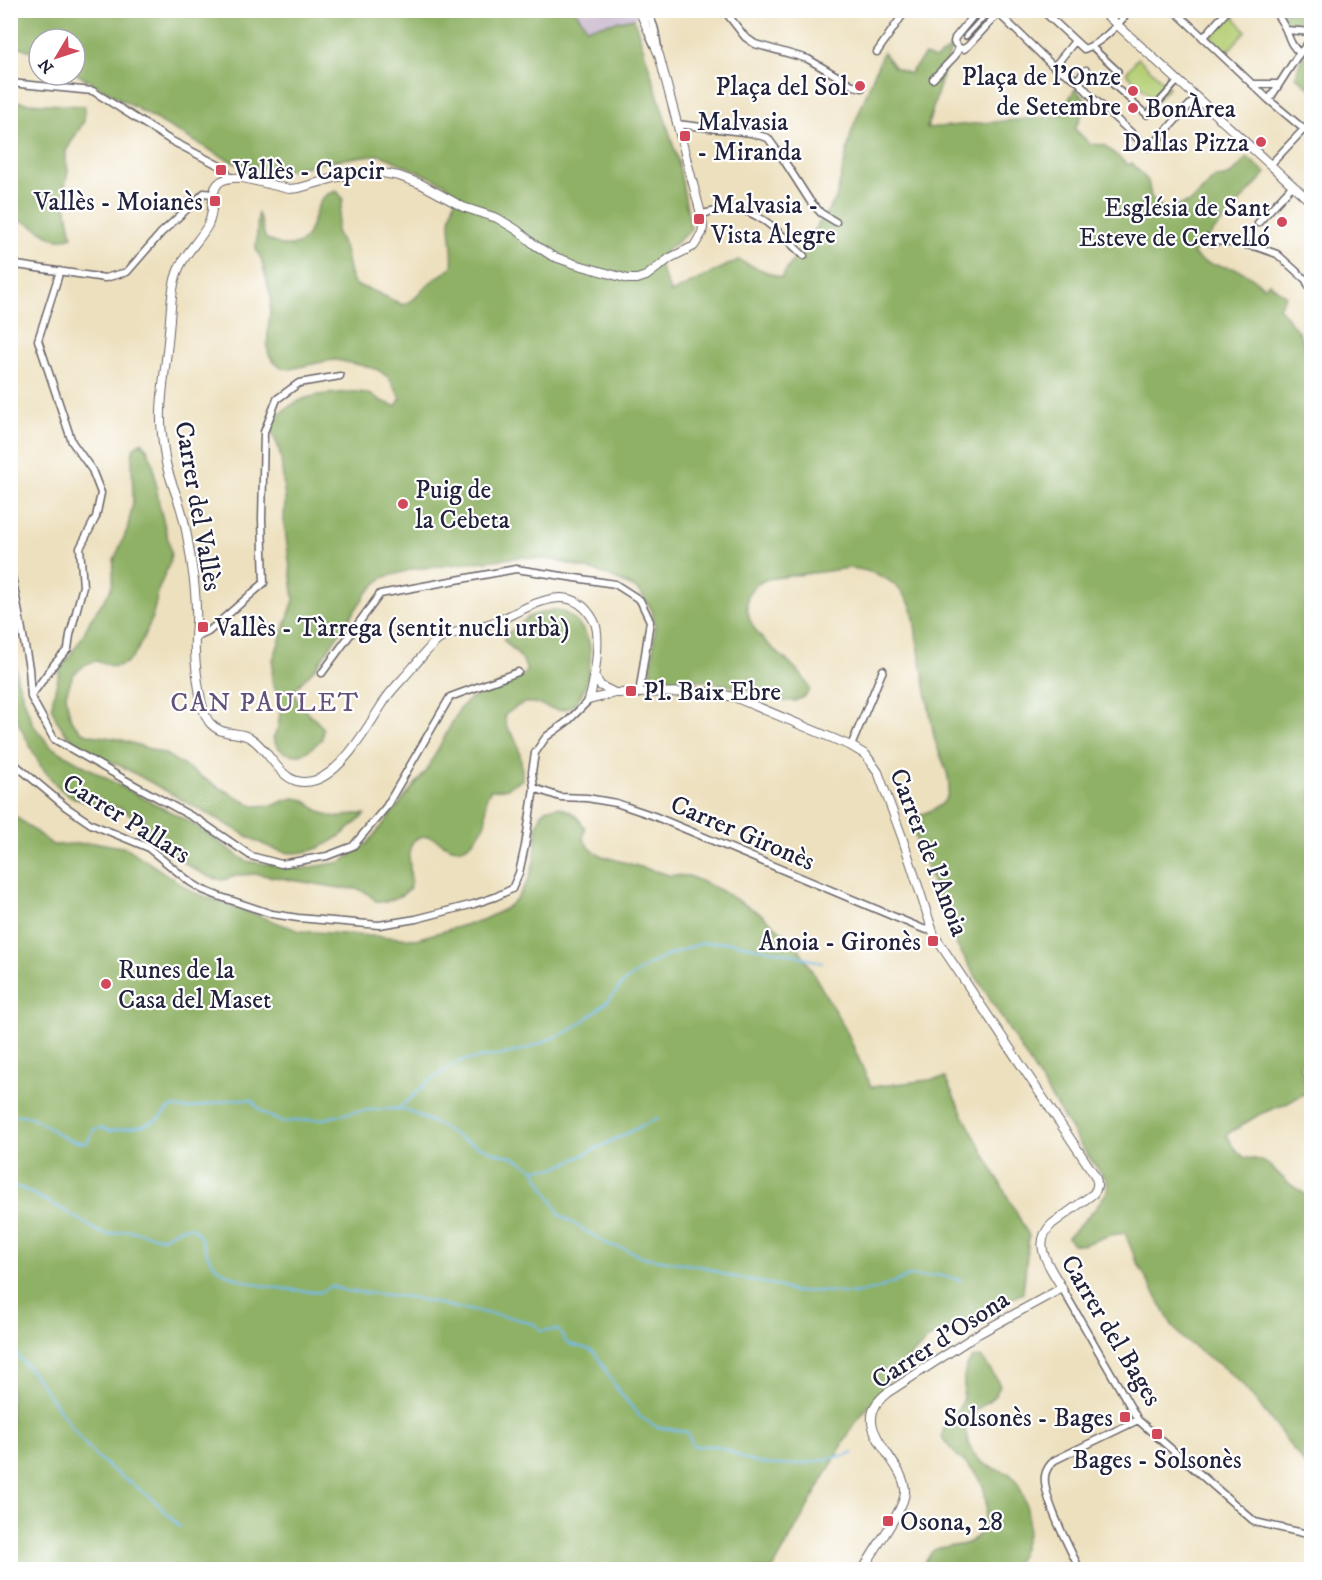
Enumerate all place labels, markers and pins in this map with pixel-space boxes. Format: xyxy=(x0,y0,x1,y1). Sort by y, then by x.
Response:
place label: Plaça de l'Onze de Setembre xyxy=(962,61,1121,124)
place label: Plaça del Sol xyxy=(715,71,848,104)
marker: Plaça del Sol xyxy=(853,79,867,93)
marker: Plaça de l'Onze de Setembre xyxy=(1126,84,1140,98)
place label: BonÀrea xyxy=(1145,92,1236,126)
marker: BonÀrea xyxy=(1126,101,1140,115)
place label: Malvasia - Miranda xyxy=(697,106,802,169)
place label: Dallas Pizza xyxy=(1122,127,1249,160)
marker: Malvasia - Miranda xyxy=(678,129,692,143)
marker: Dallas Pizza xyxy=(1254,135,1268,149)
place label: Vallès - Capcir xyxy=(232,155,385,188)
marker: Vallès - Capcir xyxy=(214,163,228,177)
place label: Vallès - Moianès xyxy=(33,186,203,219)
place label: Malvasia - Vista Alegre xyxy=(710,189,836,252)
place label: Església de Sant Esteve de Cervelló xyxy=(1078,192,1270,255)
marker: Vallès - Moianès xyxy=(208,194,222,208)
marker: Malvasia - Vista Alegre xyxy=(692,212,706,226)
marker: Església de Sant Esteve de Cervelló xyxy=(1275,215,1289,229)
place label: Puig de la Cebeta xyxy=(415,474,510,537)
marker: Puig de la Cebeta xyxy=(396,497,410,511)
place label: Vallès - Tàrrega (sentit nucli urbà) xyxy=(214,612,569,645)
marker: Vallès - Tàrrega (sentit nucli urbà) xyxy=(196,620,210,634)
place label: Pl. Baix Ebre xyxy=(643,676,781,709)
marker: Pl. Baix Ebre xyxy=(624,684,638,698)
place label: Anoia - Gironès xyxy=(759,926,921,959)
marker: Anoia - Gironès xyxy=(926,934,940,948)
place label: Runes de la Casa del Maset xyxy=(118,954,271,1017)
marker: Runes de la Casa del Maset xyxy=(99,977,113,991)
place label: Solsonès - Bages xyxy=(943,1402,1113,1435)
marker: Solsonès - Bages xyxy=(1118,1410,1132,1424)
marker: Bages - Solsonès xyxy=(1150,1427,1164,1441)
place label: Bages - Solsonès xyxy=(1072,1444,1242,1477)
place label: Osona, 28 xyxy=(900,1506,1003,1539)
marker: Osona, 28 xyxy=(881,1514,895,1528)

